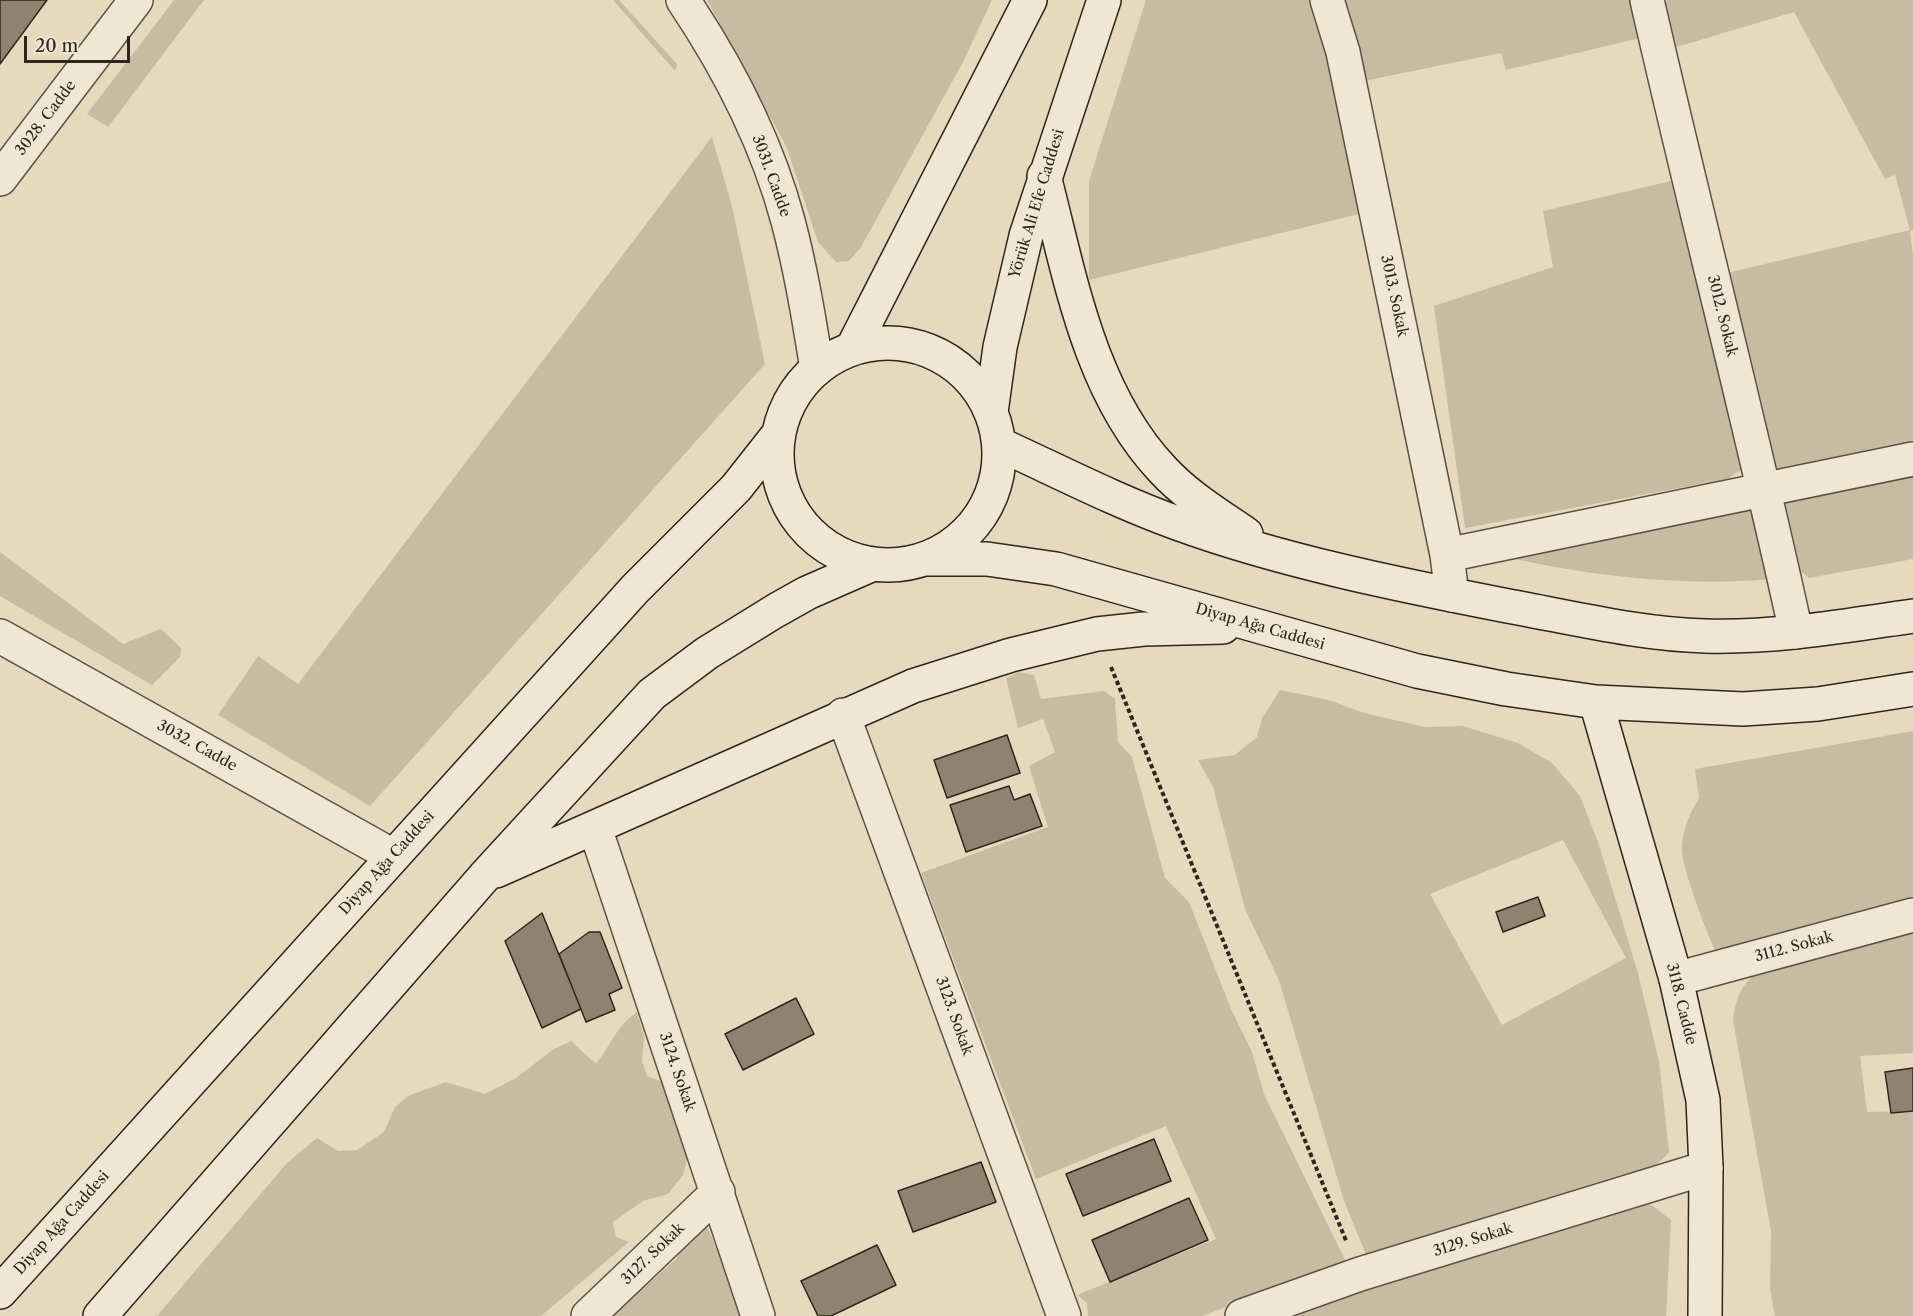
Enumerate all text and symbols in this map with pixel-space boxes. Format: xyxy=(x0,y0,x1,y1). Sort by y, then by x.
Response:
scale bar xyxy=(27,24,134,62)
text: 20 m xyxy=(35,35,78,57)
street label: 3028. Cadde xyxy=(12,77,80,159)
street label: Yörük Ali Efe Caddesi xyxy=(1006,127,1068,281)
street label: 3031. Cadde xyxy=(748,132,794,220)
street label: 3013. Sokak xyxy=(1377,253,1411,339)
street label: 3012. Sokak xyxy=(1703,273,1741,359)
street label: Diyap Ağa Caddesi xyxy=(1193,600,1327,654)
street label: 3032. Cadde xyxy=(154,717,240,775)
street label: Diyap Ağa Caddesi xyxy=(336,807,438,919)
street label: 3112. Sokak xyxy=(1753,928,1835,966)
street label: 3118. Cadde xyxy=(1662,961,1700,1047)
street label: 3123. Sokak xyxy=(931,974,977,1058)
street label: 3124. Sokak xyxy=(655,1030,699,1114)
street label: Diyap Ağa Caddesi xyxy=(11,1167,113,1279)
street label: 3127. Sokak xyxy=(618,1219,688,1289)
street label: 3129. Sokak xyxy=(1431,1219,1515,1261)

